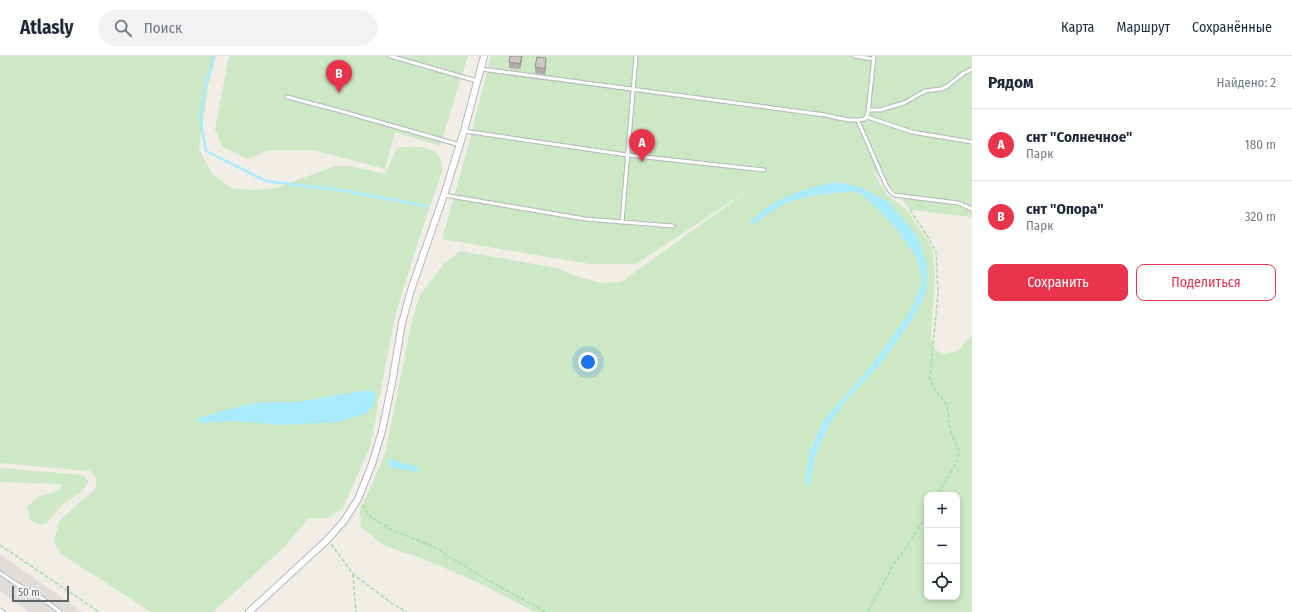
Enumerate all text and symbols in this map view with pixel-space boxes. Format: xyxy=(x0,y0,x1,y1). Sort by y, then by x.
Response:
search box xyxy=(98,10,378,46)
text: Atlasly xyxy=(20,16,74,39)
icon: search xyxy=(112,17,134,39)
text: Поиск xyxy=(144,19,182,37)
text: Карта xyxy=(1061,19,1094,36)
text: Маршрут xyxy=(1116,19,1170,36)
text: Сохранённые xyxy=(1192,19,1272,36)
pin: B xyxy=(326,60,352,93)
text: Рядом xyxy=(988,72,1033,93)
text: Найдено: 2 xyxy=(1217,75,1276,90)
text: снт "Солнечное" xyxy=(1026,128,1132,146)
pin: A xyxy=(629,129,655,162)
text: A xyxy=(997,137,1005,152)
text: 180 m xyxy=(1245,137,1276,152)
text: Парк xyxy=(1026,146,1053,161)
text: снт "Опора" xyxy=(1026,200,1104,218)
text: B xyxy=(997,209,1005,224)
text: 320 m xyxy=(1245,209,1276,224)
text: Парк xyxy=(1026,218,1053,233)
button: Сохранить xyxy=(988,264,1128,301)
button: Поделиться xyxy=(1136,264,1276,301)
your location xyxy=(578,352,598,372)
map controls xyxy=(924,492,960,600)
button: + xyxy=(924,492,960,528)
button: − xyxy=(924,528,960,564)
button: locate xyxy=(924,564,960,600)
scale bar xyxy=(12,584,69,603)
text: 50 m xyxy=(18,586,40,599)

